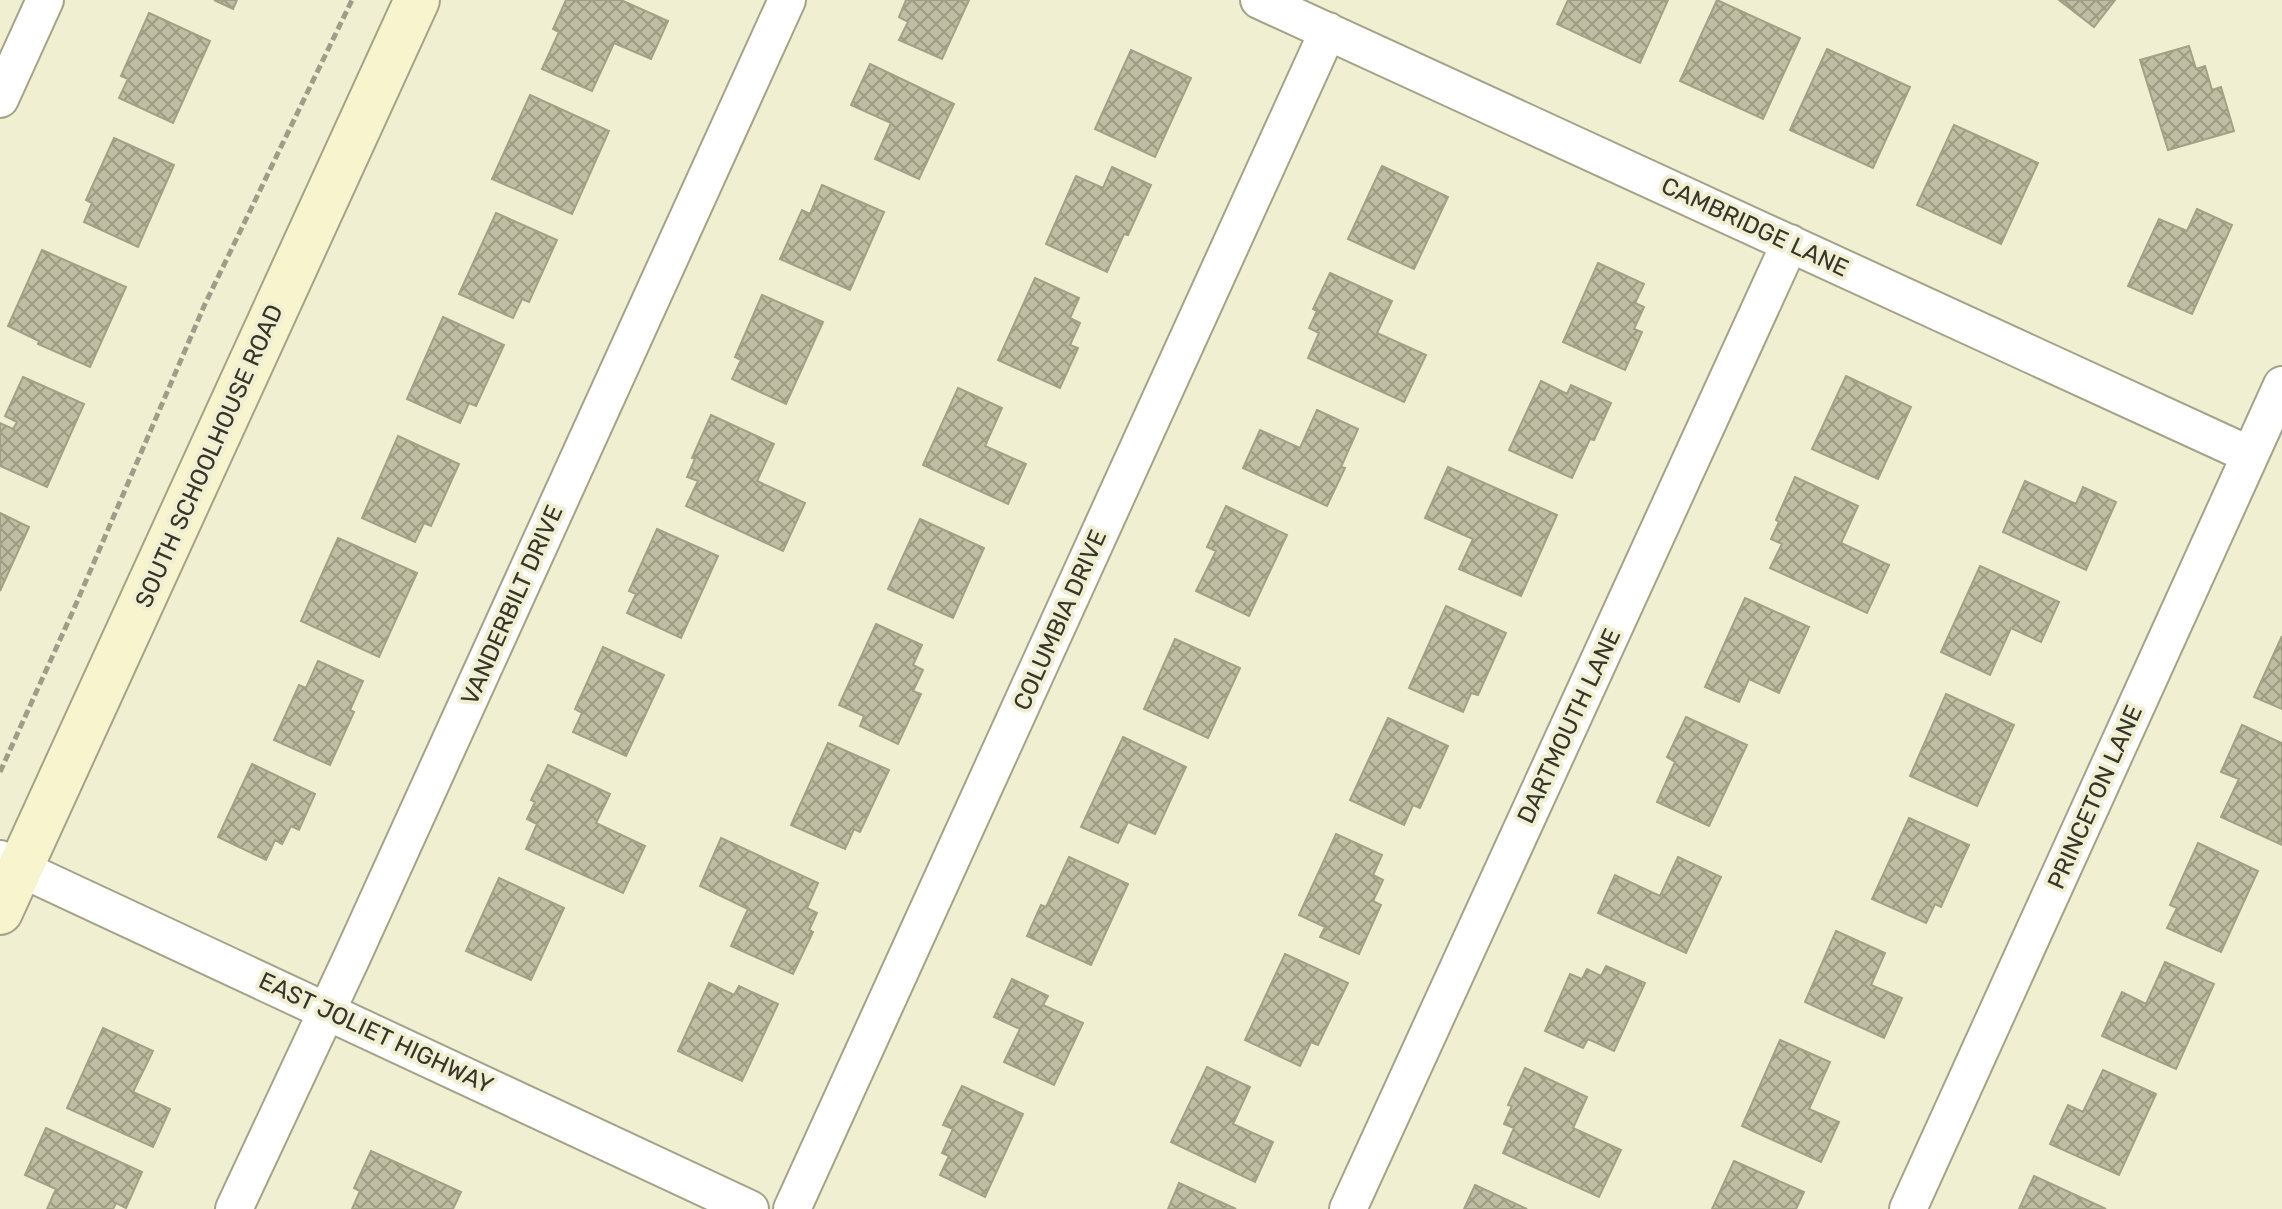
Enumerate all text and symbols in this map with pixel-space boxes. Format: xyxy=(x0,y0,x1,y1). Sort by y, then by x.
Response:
street label: CAMBRIDGE LANE xyxy=(1657,171,1853,283)
street label: SOUTH SCHOOLHOUSE ROAD xyxy=(129,300,289,612)
street label: VANDERBILT DRIVE xyxy=(455,501,569,709)
street label: COLUMBIA DRIVE xyxy=(1008,526,1112,714)
street label: DARTMOUTH LANE xyxy=(1512,624,1626,828)
street label: PRINCETON LANE xyxy=(2042,701,2148,893)
street label: EAST JOLIET HIGHWAY xyxy=(254,966,498,1100)

